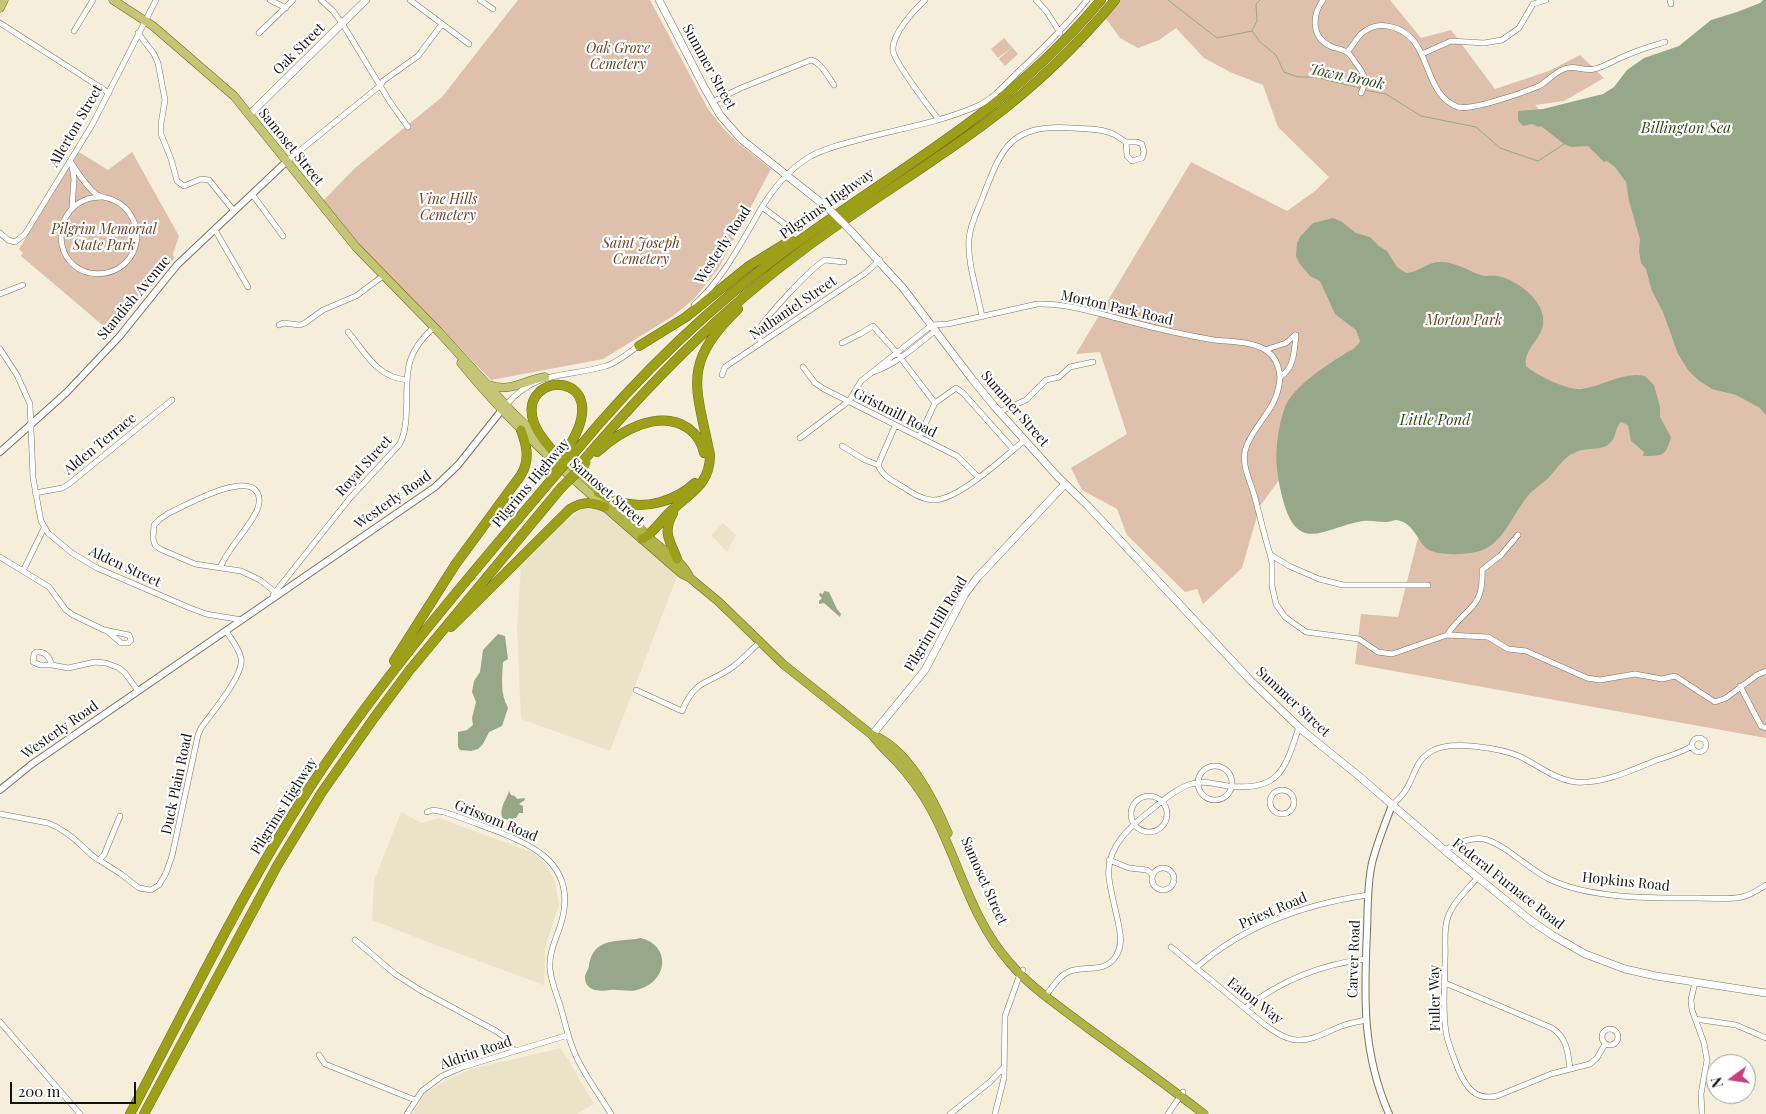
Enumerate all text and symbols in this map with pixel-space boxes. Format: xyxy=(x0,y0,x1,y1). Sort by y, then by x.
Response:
street label: Oak Street xyxy=(270,20,328,78)
street label: Summer Street xyxy=(679,21,739,113)
park label: Oak Grove Cemetery xyxy=(586,41,650,74)
water label: Town Brook xyxy=(1308,60,1386,94)
street label: Allerton Street xyxy=(46,82,106,170)
street label: Samoset Street xyxy=(255,105,327,189)
water label: Billington Sea xyxy=(1641,119,1731,137)
street label: Pilgrims Highway xyxy=(777,165,877,243)
park label: Vine Hills Cemetery xyxy=(419,192,477,224)
street label: Westerly Road xyxy=(692,203,754,287)
park label: Pilgrim Memorial State Park xyxy=(51,222,157,254)
park label: Saint Joseph Cemetery xyxy=(602,236,680,268)
street label: Standish Avenue xyxy=(94,253,174,343)
street label: Nathaniel Street xyxy=(746,273,840,343)
street label: Morton Park Road xyxy=(1059,287,1175,329)
park label: Morton Park xyxy=(1426,313,1502,329)
street label: Summer Street xyxy=(978,368,1052,450)
street label: Gristmill Road xyxy=(851,385,939,441)
street label: Alden Terrace xyxy=(60,410,140,478)
water label: Little Pond xyxy=(1400,411,1470,429)
street label: Royal Street xyxy=(332,432,396,500)
street label: Pilgrims Highway xyxy=(489,435,573,531)
street label: Samoset Street xyxy=(566,455,648,529)
street label: Westerly Road xyxy=(352,467,434,533)
street label: Alden Street xyxy=(86,543,164,591)
street label: Pilgrim Hill Road xyxy=(901,573,971,675)
street label: Summer Street xyxy=(1253,663,1333,741)
street label: Westerly Road xyxy=(19,697,101,763)
street label: Duck Plain Road xyxy=(158,732,196,836)
street label: Pilgrims Highway xyxy=(247,754,321,858)
street label: Grissom Road xyxy=(452,797,540,845)
street label: Samoset Street xyxy=(957,835,1011,927)
street label: Federal Furnace Road xyxy=(1449,835,1567,933)
street label: Hopkins Road xyxy=(1581,869,1671,895)
street label: Priest Road xyxy=(1237,889,1309,933)
street label: Carver Road xyxy=(1344,920,1364,998)
street label: Fuller Way xyxy=(1426,965,1444,1031)
street label: Eaton Way xyxy=(1224,974,1286,1028)
street label: Aldrin Road xyxy=(438,1033,514,1073)
north arrow xyxy=(1706,1054,1756,1104)
scale bar xyxy=(12,1072,139,1104)
text: N xyxy=(1706,1075,1727,1090)
text: 200 m xyxy=(18,1081,60,1101)

